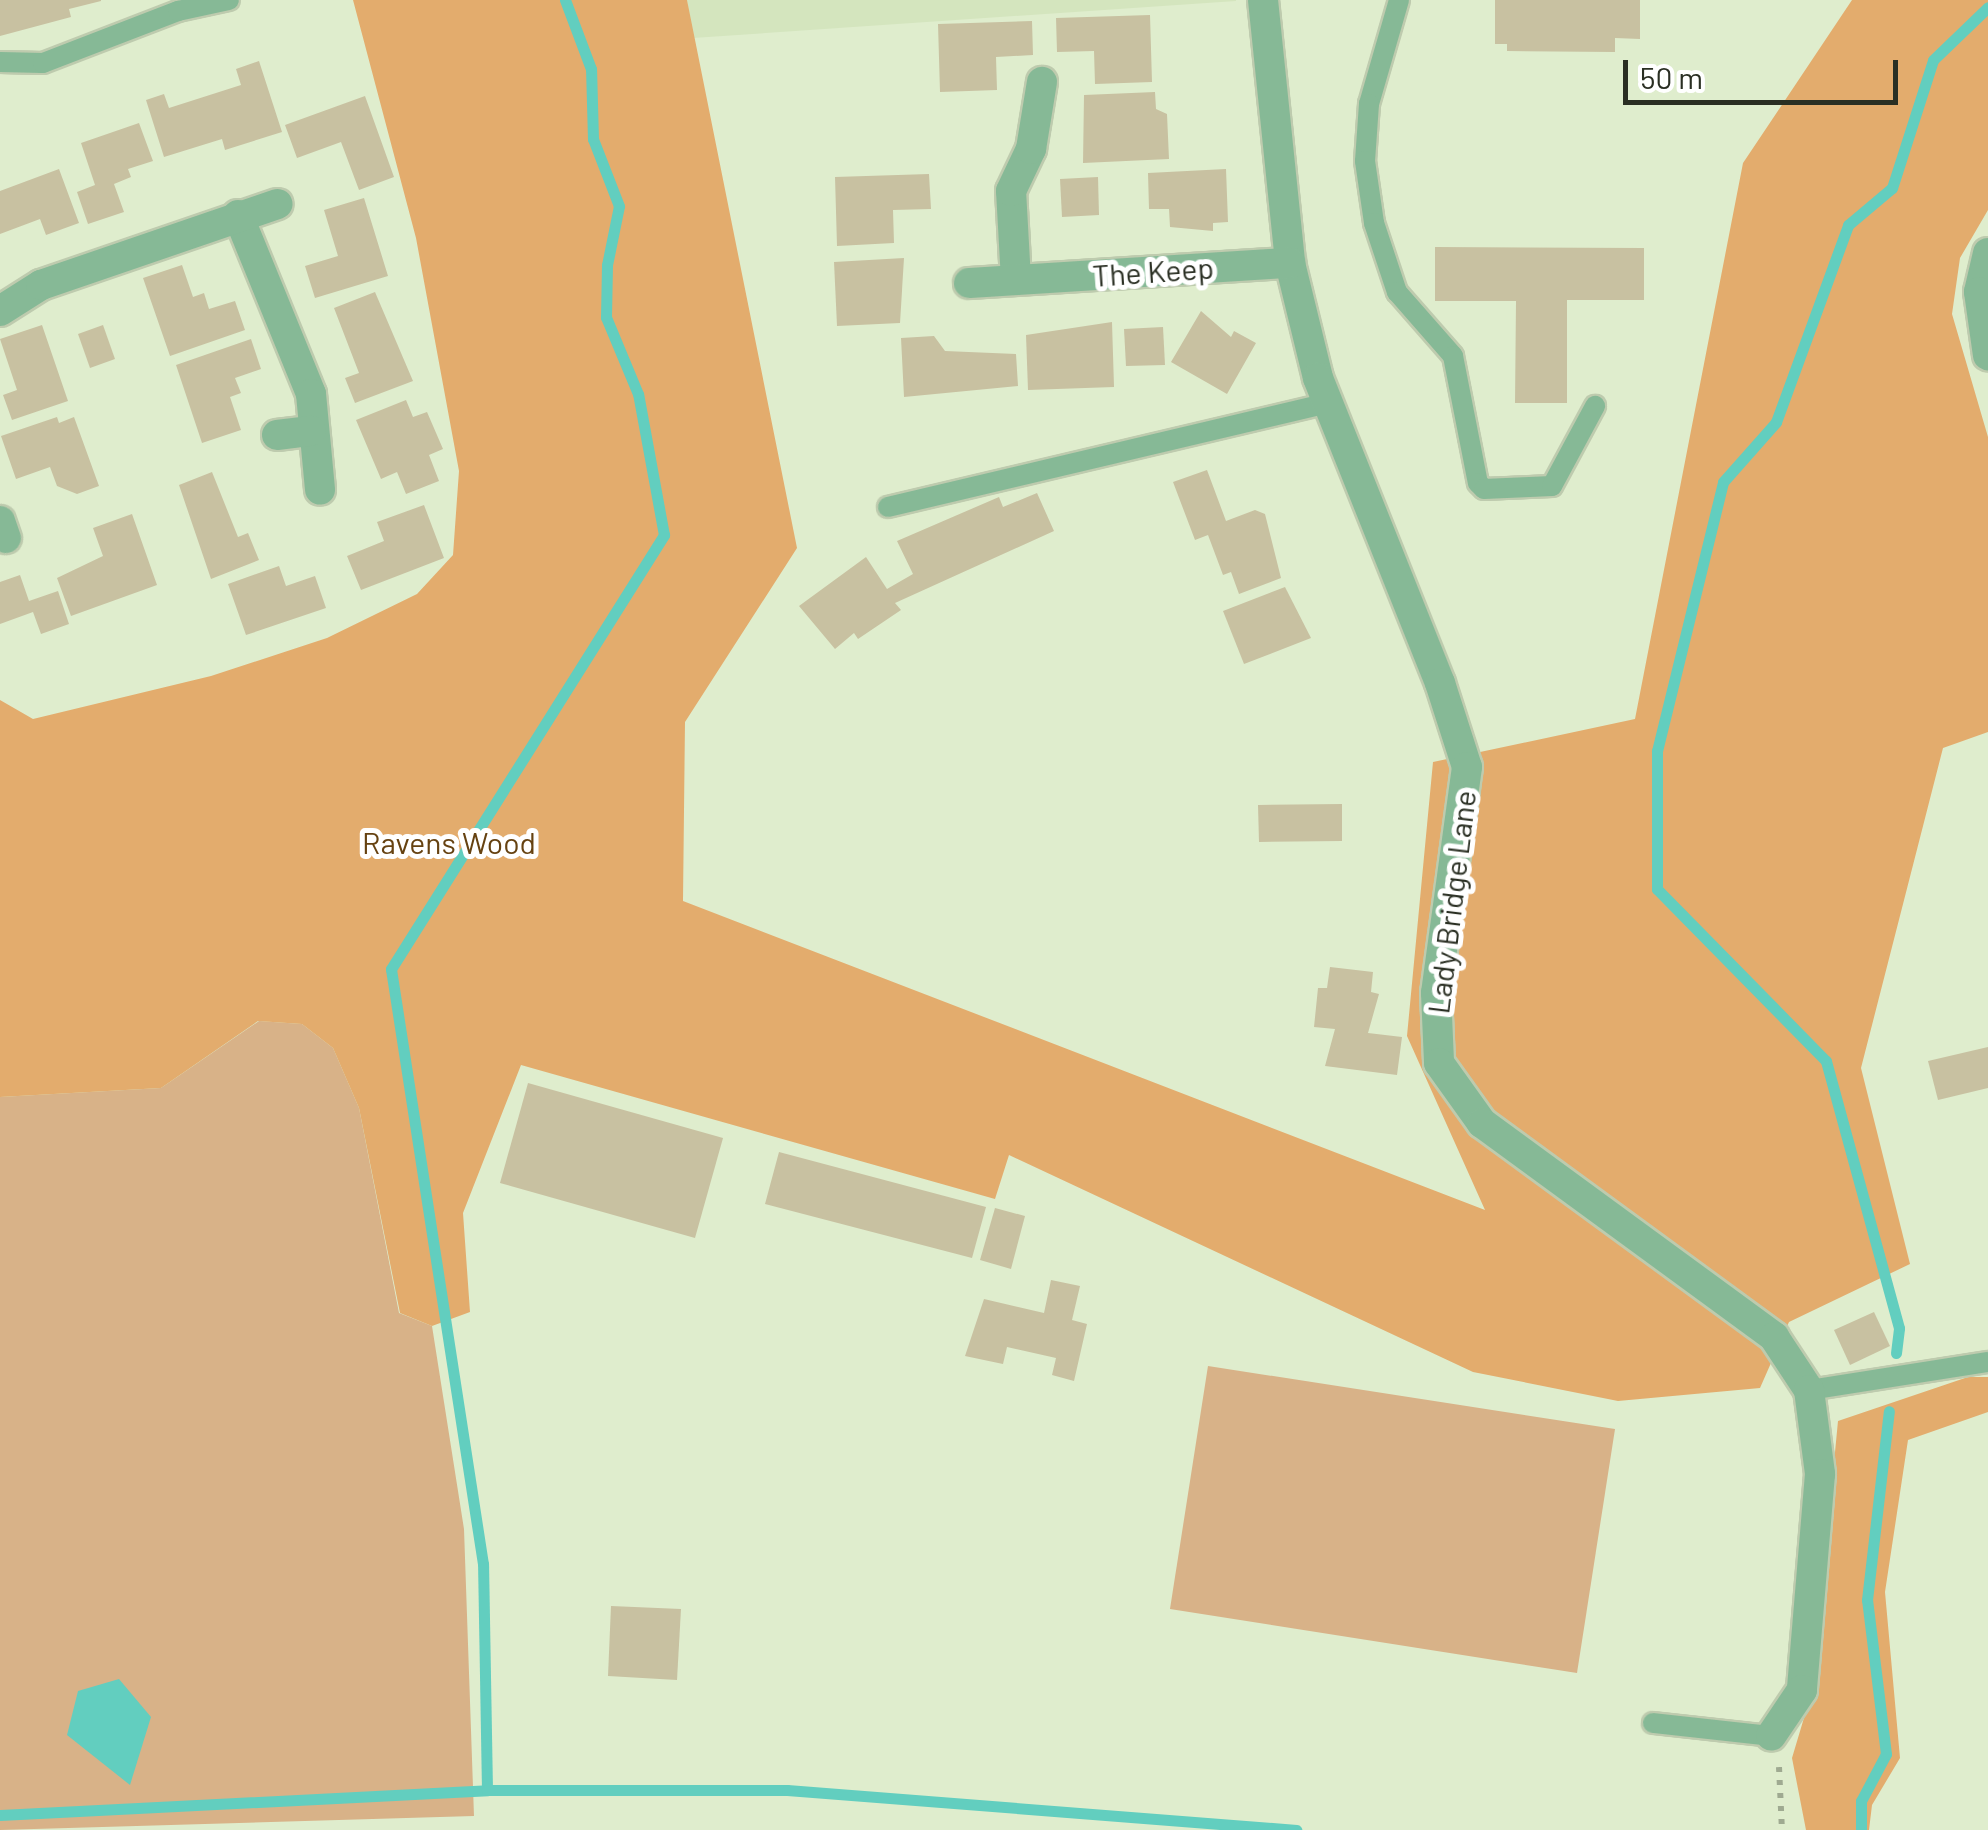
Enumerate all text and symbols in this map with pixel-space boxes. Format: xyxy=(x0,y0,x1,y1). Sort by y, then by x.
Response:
scale bar xyxy=(1628,40,1903,102)
text: 50 m xyxy=(1640,59,1703,95)
street label: The Keep xyxy=(1091,249,1215,293)
street label: Lady Bridge Lane xyxy=(1419,788,1483,1016)
park label: Ravens Wood xyxy=(362,824,536,860)

